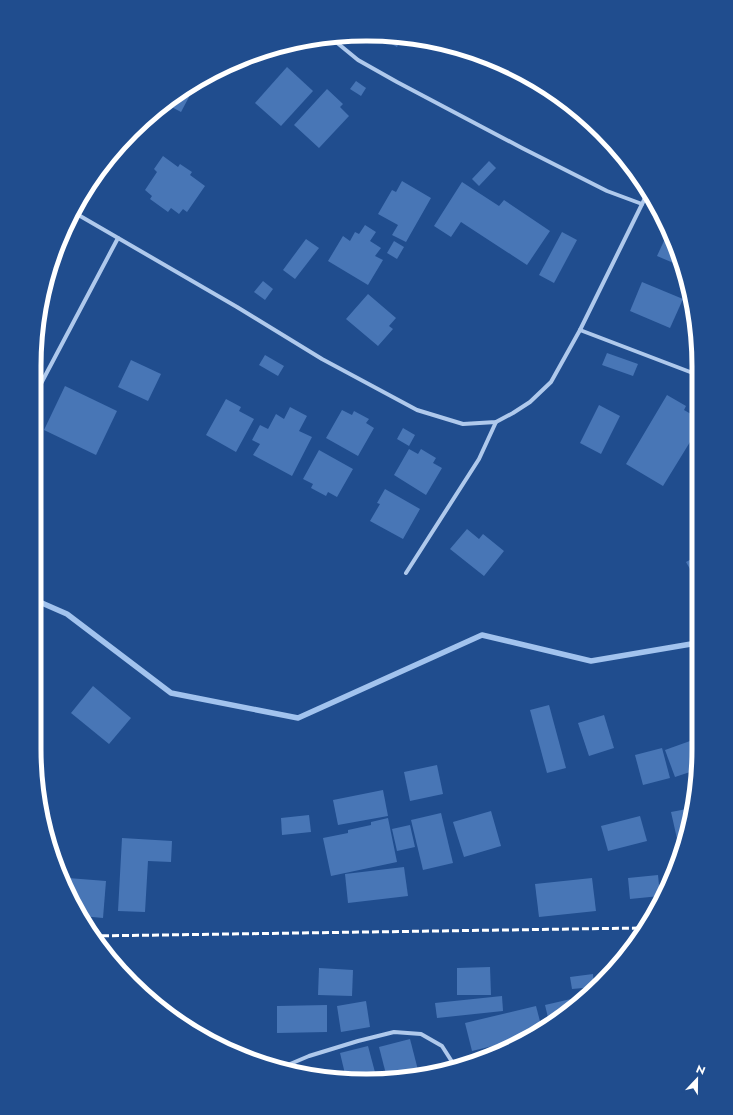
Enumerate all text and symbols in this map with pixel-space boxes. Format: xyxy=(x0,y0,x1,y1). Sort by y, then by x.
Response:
north arrow xyxy=(677,1059,717,1099)
text: N xyxy=(694,1061,708,1079)

